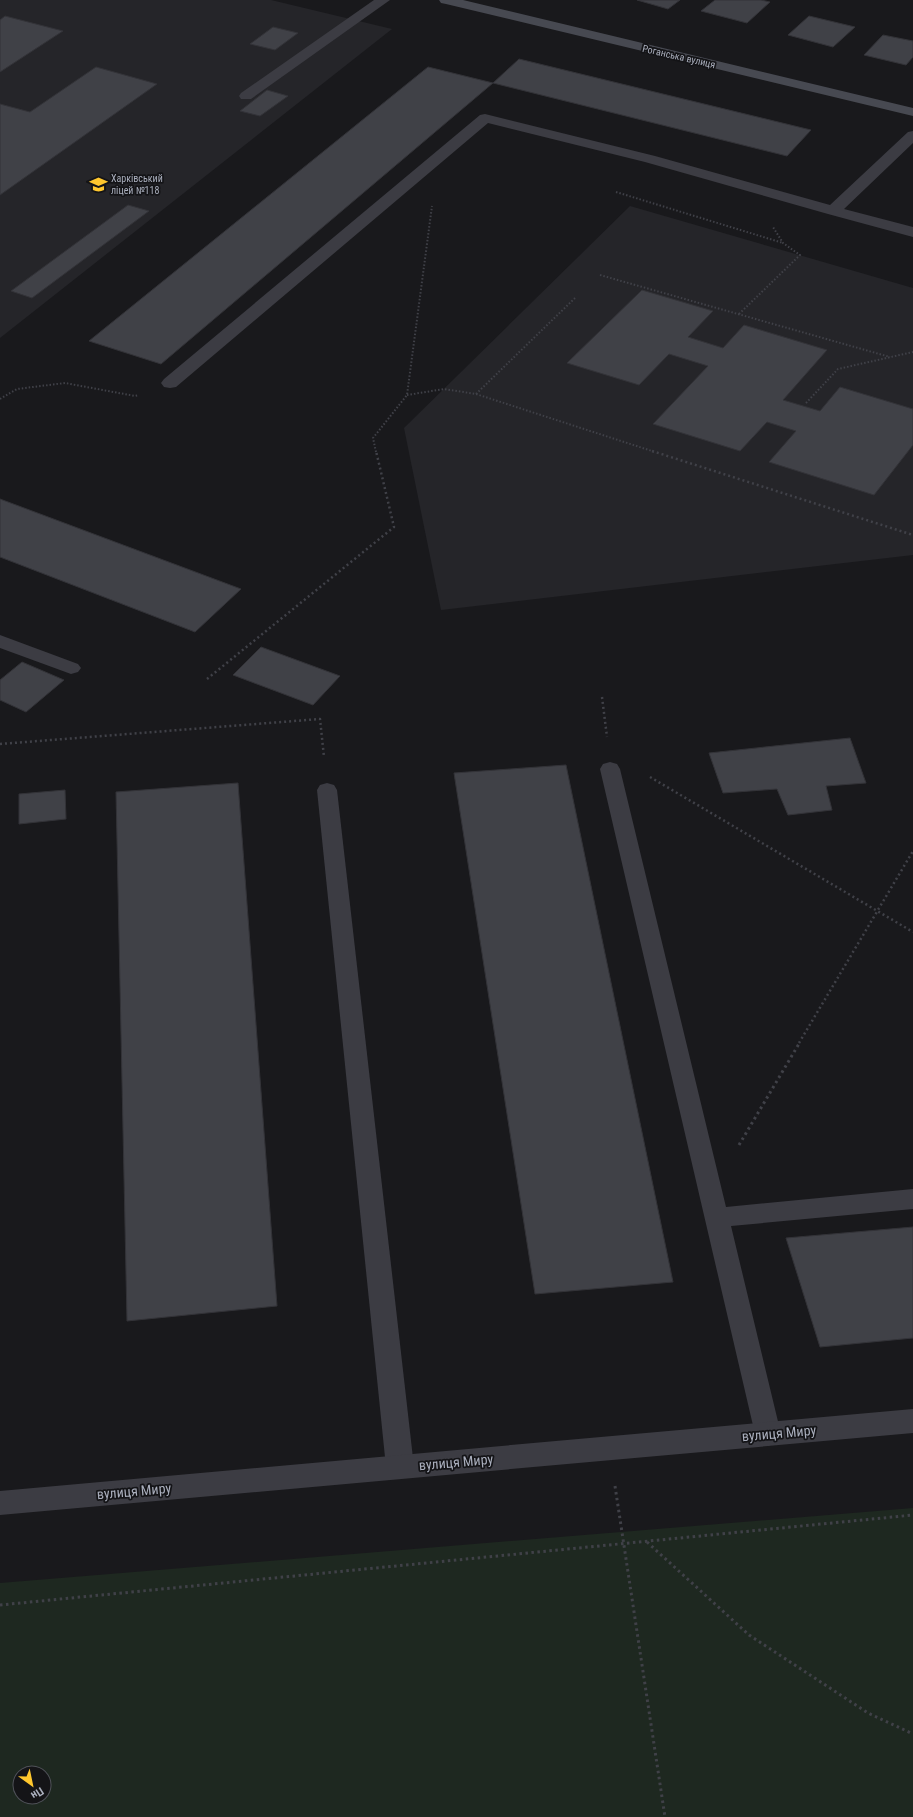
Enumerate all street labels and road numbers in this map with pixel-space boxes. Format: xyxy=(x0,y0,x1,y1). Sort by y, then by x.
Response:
street label: Роганська вулиця xyxy=(641,43,717,70)
street label: вулиця Миру xyxy=(741,1422,817,1444)
street label: вулиця Миру xyxy=(418,1451,494,1473)
street label: вулиця Миру xyxy=(96,1480,172,1502)

